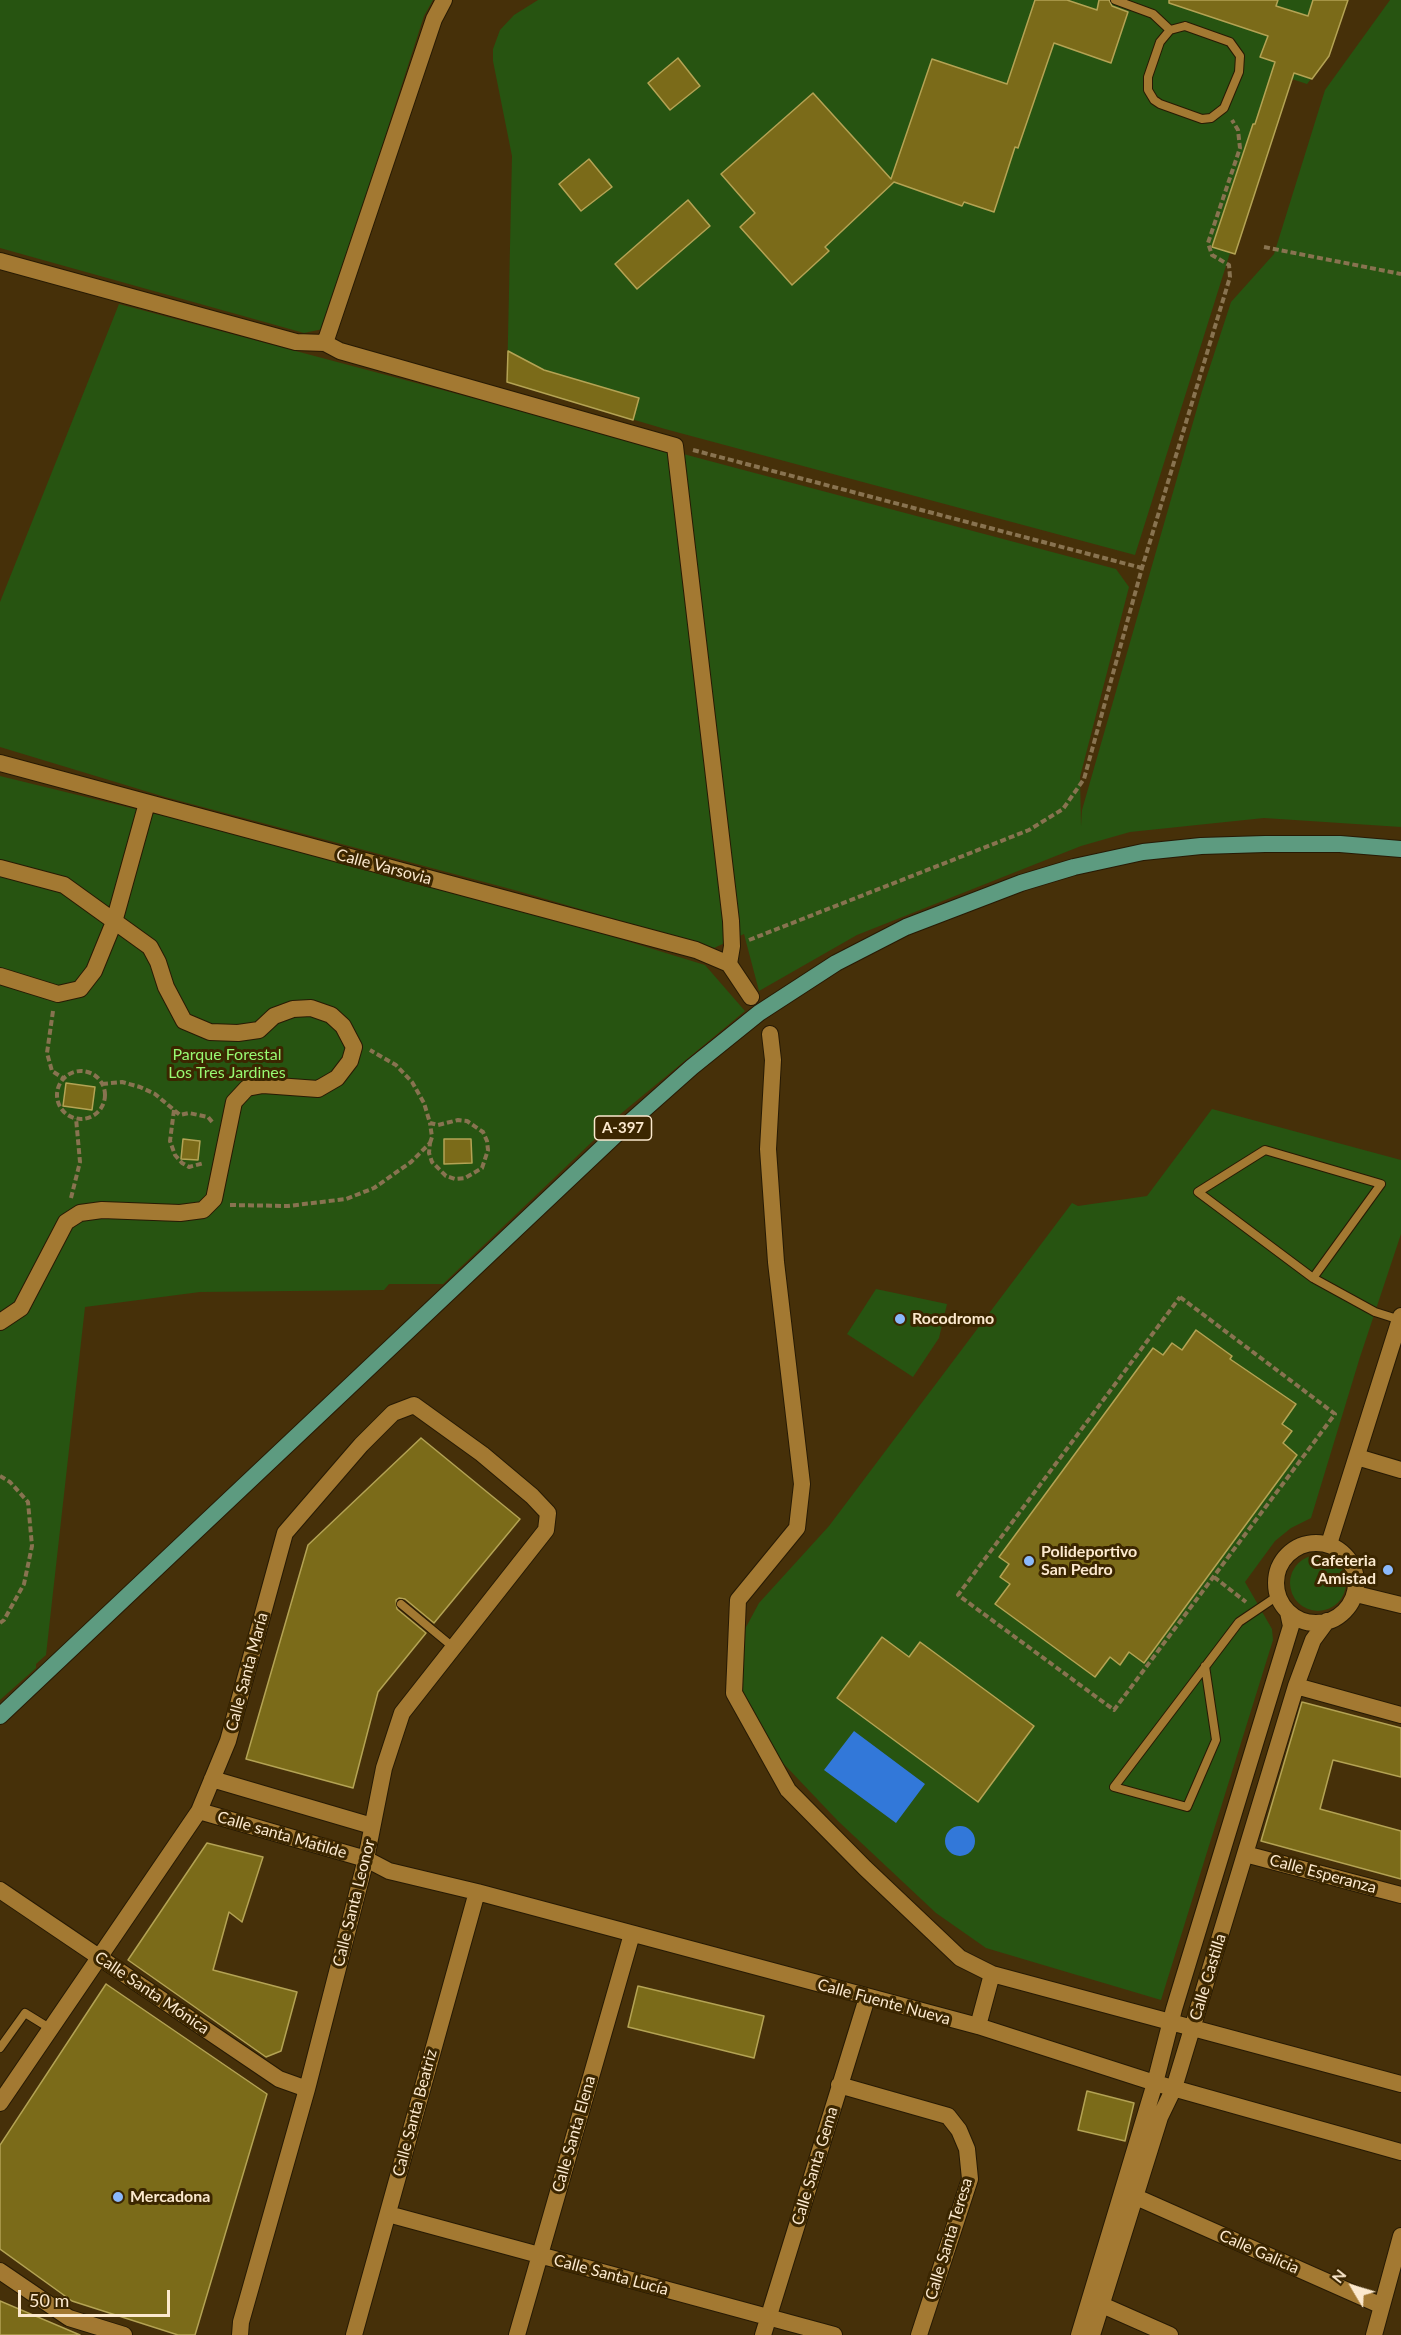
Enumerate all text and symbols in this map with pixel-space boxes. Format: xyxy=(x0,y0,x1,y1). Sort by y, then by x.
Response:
street label: Calle Varsovia xyxy=(334,845,434,889)
park label: Parque Forestal Los Tres Jardines xyxy=(168,1045,286,1083)
road number: A-397 xyxy=(594,1116,652,1140)
place label: Rocodromo xyxy=(912,1309,994,1329)
marker: Rocodromo xyxy=(893,1312,907,1326)
place label: Polideportivo San Pedro xyxy=(1041,1542,1137,1580)
place label: Cafeteria Amistad xyxy=(1311,1551,1376,1589)
marker: Polideportivo San Pedro xyxy=(1022,1554,1036,1568)
marker: Cafeteria Amistad xyxy=(1381,1563,1395,1577)
street label: Calle Santa María xyxy=(222,1611,272,1733)
street label: Calle santa Matilde xyxy=(215,1807,349,1863)
street label: Calle Santa Leonor xyxy=(329,1837,379,1969)
street label: Calle Esperanza xyxy=(1267,1850,1379,1898)
street label: Calle Castilla xyxy=(1186,1931,1230,2023)
street label: Calle Santa Mónica xyxy=(91,1948,213,2038)
street label: Calle Fuente Nueva xyxy=(815,1975,953,2029)
street label: Calle Santa Beatriz xyxy=(389,2047,441,2179)
street label: Calle Santa Elena xyxy=(548,2074,600,2194)
street label: Calle Santa Gema xyxy=(788,2104,842,2228)
street label: Calle Santa Teresa xyxy=(921,2176,977,2302)
place label: Mercadona xyxy=(130,2187,210,2207)
marker: Mercadona xyxy=(111,2190,125,2204)
street label: Calle Galicia xyxy=(1216,2226,1302,2278)
street label: Calle Santa Lucía xyxy=(552,2250,670,2300)
north arrow xyxy=(1323,2257,1383,2317)
text: N xyxy=(1327,2265,1350,2286)
scale bar xyxy=(21,2278,172,2316)
text: 50 m xyxy=(29,2289,69,2311)

